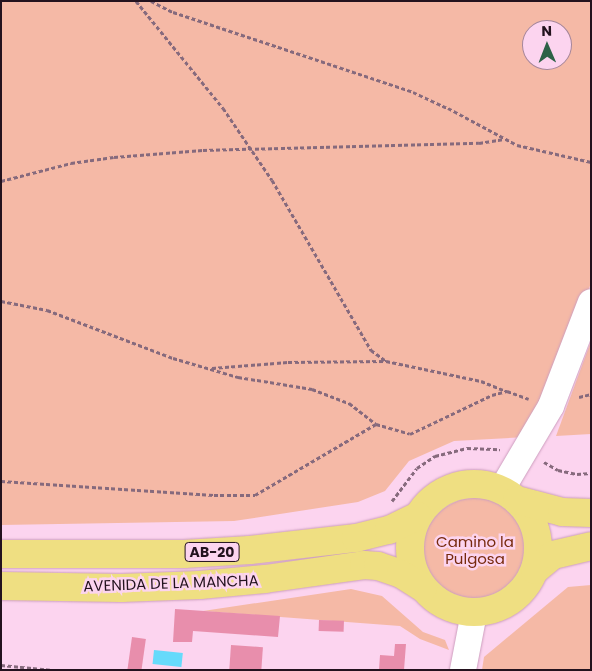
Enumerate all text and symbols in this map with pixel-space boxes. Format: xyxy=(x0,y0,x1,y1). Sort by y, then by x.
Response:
north arrow xyxy=(522,20,572,70)
text: N xyxy=(541,21,552,41)
park label: Camino la Pulgosa xyxy=(436,532,514,567)
road number: AB-20 xyxy=(184,540,240,564)
street label: AVENIDA DE LA MANCHA xyxy=(83,571,259,595)

